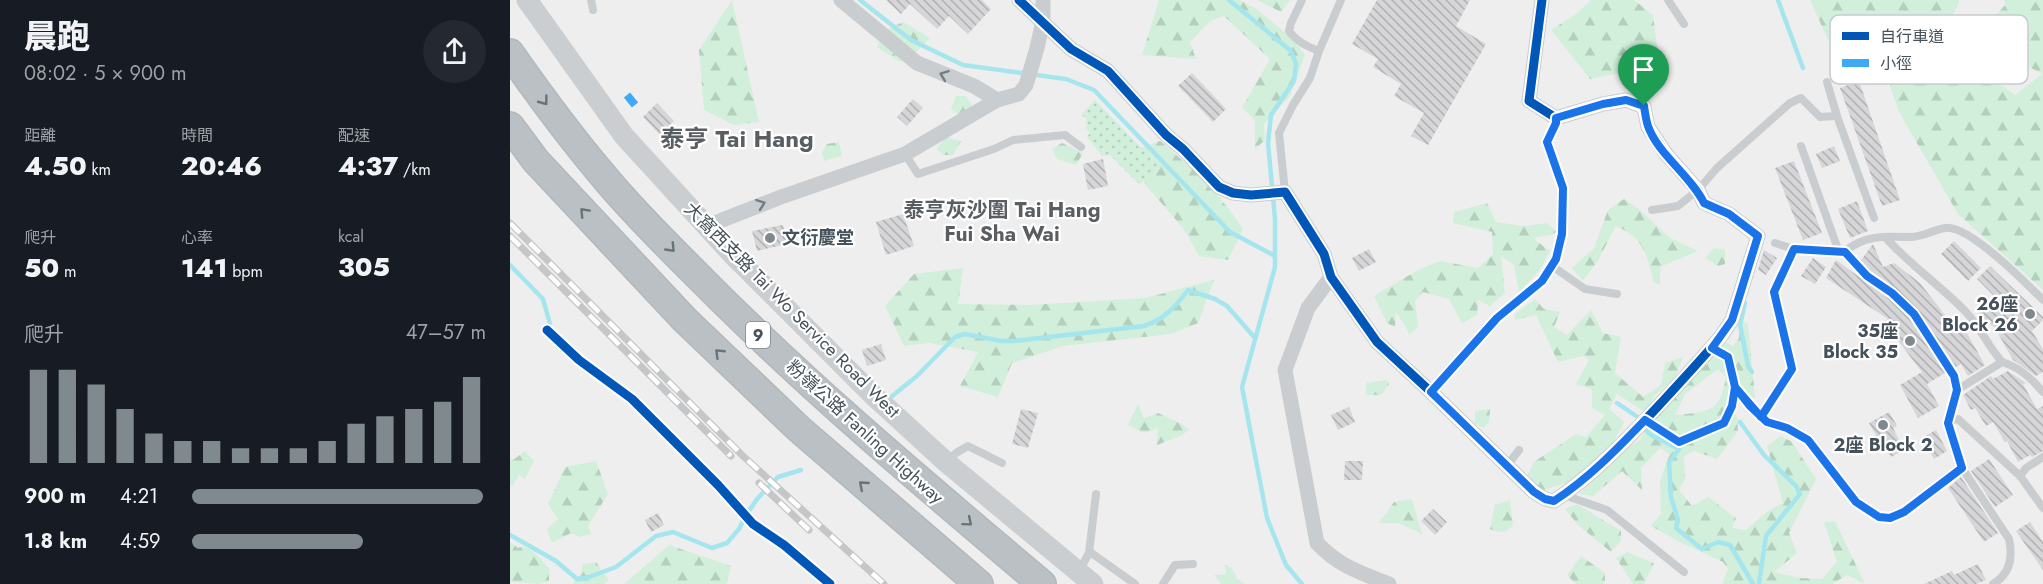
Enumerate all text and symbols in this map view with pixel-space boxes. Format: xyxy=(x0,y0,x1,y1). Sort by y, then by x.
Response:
text: 晨跑 xyxy=(24,13,90,60)
legend xyxy=(1830,15,2028,84)
button: share xyxy=(423,20,486,83)
text: 自行車道 xyxy=(1880,25,1944,48)
pin xyxy=(1618,44,1669,106)
text: 小徑 xyxy=(1880,52,1912,75)
icon: arrive xyxy=(1627,53,1660,86)
text: 08:02 · 5 × 900 m xyxy=(24,59,187,88)
one-way arrow xyxy=(939,69,950,82)
one-way arrow xyxy=(536,94,547,105)
district label: 泰亨 Tai Hang xyxy=(660,121,814,156)
text: 距離 xyxy=(24,124,56,147)
text: 時間 xyxy=(181,124,213,147)
text: 配速 xyxy=(338,124,370,147)
text: 4.50 xyxy=(24,147,87,185)
text: 20:46 xyxy=(181,147,262,185)
text: 4:37 xyxy=(338,147,398,185)
text: km xyxy=(87,158,111,181)
text: /km xyxy=(398,158,431,181)
district label: 泰亨灰沙圍 Tai Hang Fui Sha Wai xyxy=(903,195,1101,249)
street label: 大窩西支路 Tai Wo Service Road West xyxy=(678,196,906,424)
one-way arrow xyxy=(755,199,766,211)
one-way arrow xyxy=(580,209,591,219)
text: kcal xyxy=(338,225,364,248)
place label: 文衍慶堂 xyxy=(782,225,854,251)
text: 爬升 xyxy=(24,226,56,249)
text: 心率 xyxy=(181,226,213,249)
marker: 文衍慶堂 xyxy=(763,231,777,245)
one-way arrow xyxy=(663,241,674,252)
text: 305 xyxy=(338,248,390,286)
text: 50 xyxy=(24,249,59,287)
text: 141 xyxy=(181,249,227,287)
text: m xyxy=(59,260,76,283)
text: bpm xyxy=(227,260,263,283)
place label: 26座 Block 26 xyxy=(1942,291,2018,338)
marker: 26座 Block 26 xyxy=(2023,307,2037,321)
text: 47–57 m xyxy=(406,318,486,347)
place label: 35座 Block 35 xyxy=(1823,318,1898,365)
text: 爬升 xyxy=(24,320,64,349)
road number: 9 xyxy=(746,322,770,348)
marker: 35座 Block 35 xyxy=(1903,334,1917,348)
one-way arrow xyxy=(716,349,727,360)
street label: 粉嶺公路 Fanling Highway xyxy=(781,354,949,510)
marker: 2座 Block 2 xyxy=(1876,418,1890,432)
place label: 2座 Block 2 xyxy=(1833,432,1933,458)
one-way arrow xyxy=(859,481,870,492)
text: 900 m xyxy=(24,482,86,511)
text: 4:21 xyxy=(120,482,158,511)
one-way arrow xyxy=(962,515,973,526)
text: 1.8 km xyxy=(24,527,87,556)
text: 4:59 xyxy=(120,527,160,556)

